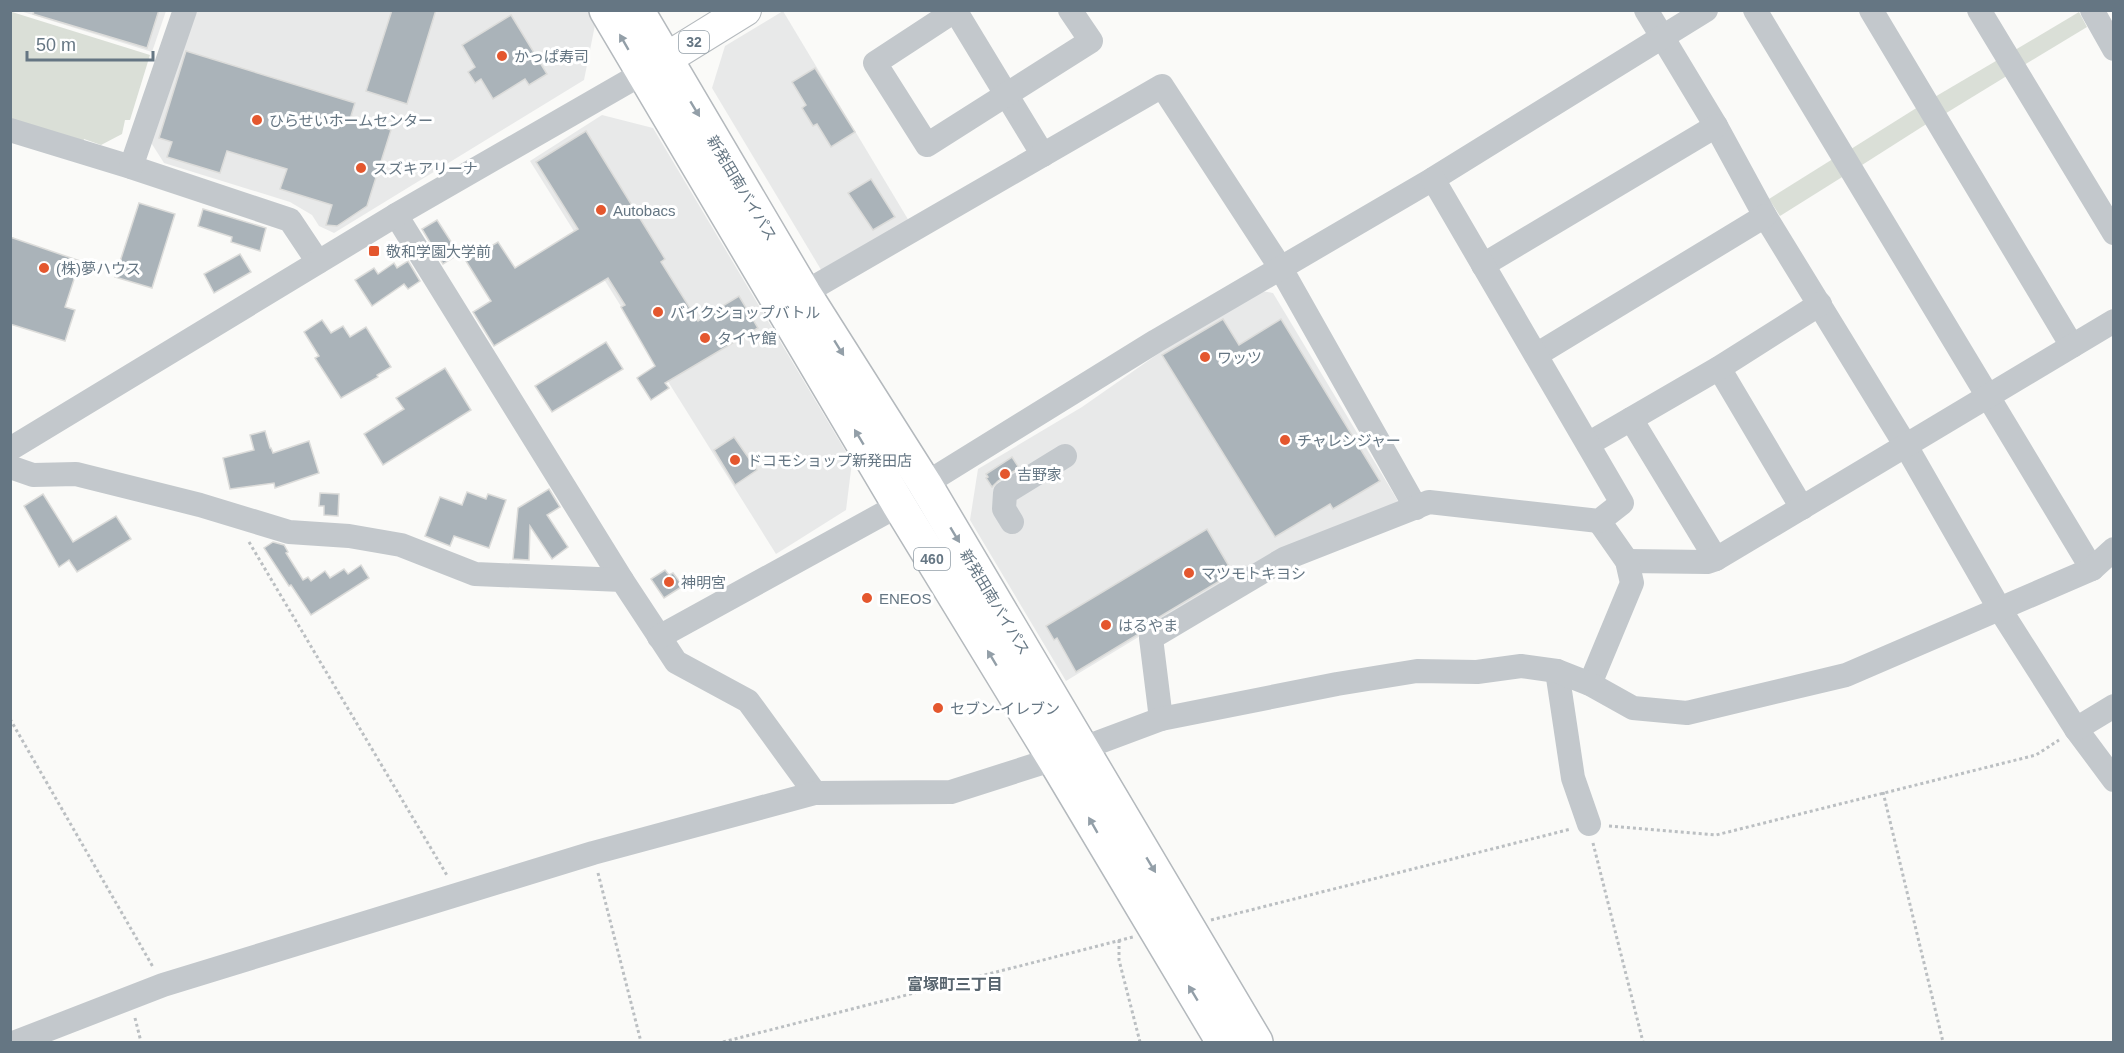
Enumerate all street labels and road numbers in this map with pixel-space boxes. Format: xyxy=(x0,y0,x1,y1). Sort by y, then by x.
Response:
road number: 32 xyxy=(679,31,709,53)
street label: 新発田南バイパス xyxy=(704,132,780,244)
street label: 新発田南バイパス xyxy=(957,546,1033,658)
road number: 460 xyxy=(914,548,950,570)

